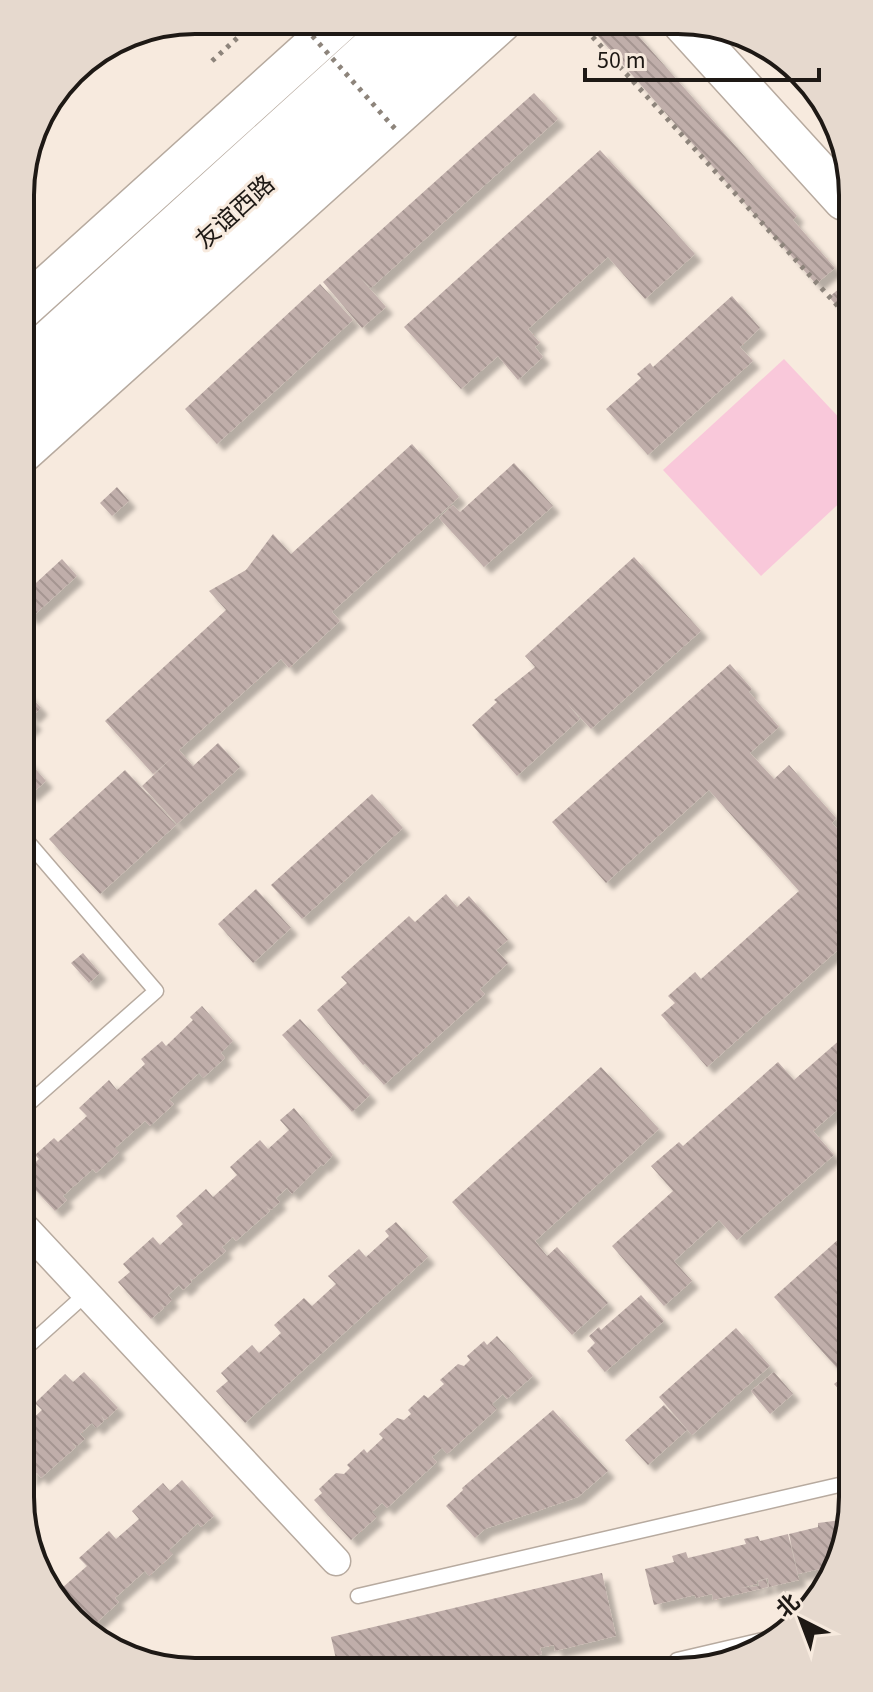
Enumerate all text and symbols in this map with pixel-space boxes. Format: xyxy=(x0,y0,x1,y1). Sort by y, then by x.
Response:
scale bar xyxy=(585,32,819,82)
text: 50 m xyxy=(597,43,646,78)
street label: 友谊西路 xyxy=(188,167,283,257)
north arrow xyxy=(761,1580,841,1660)
text: 北 xyxy=(769,1587,807,1625)

